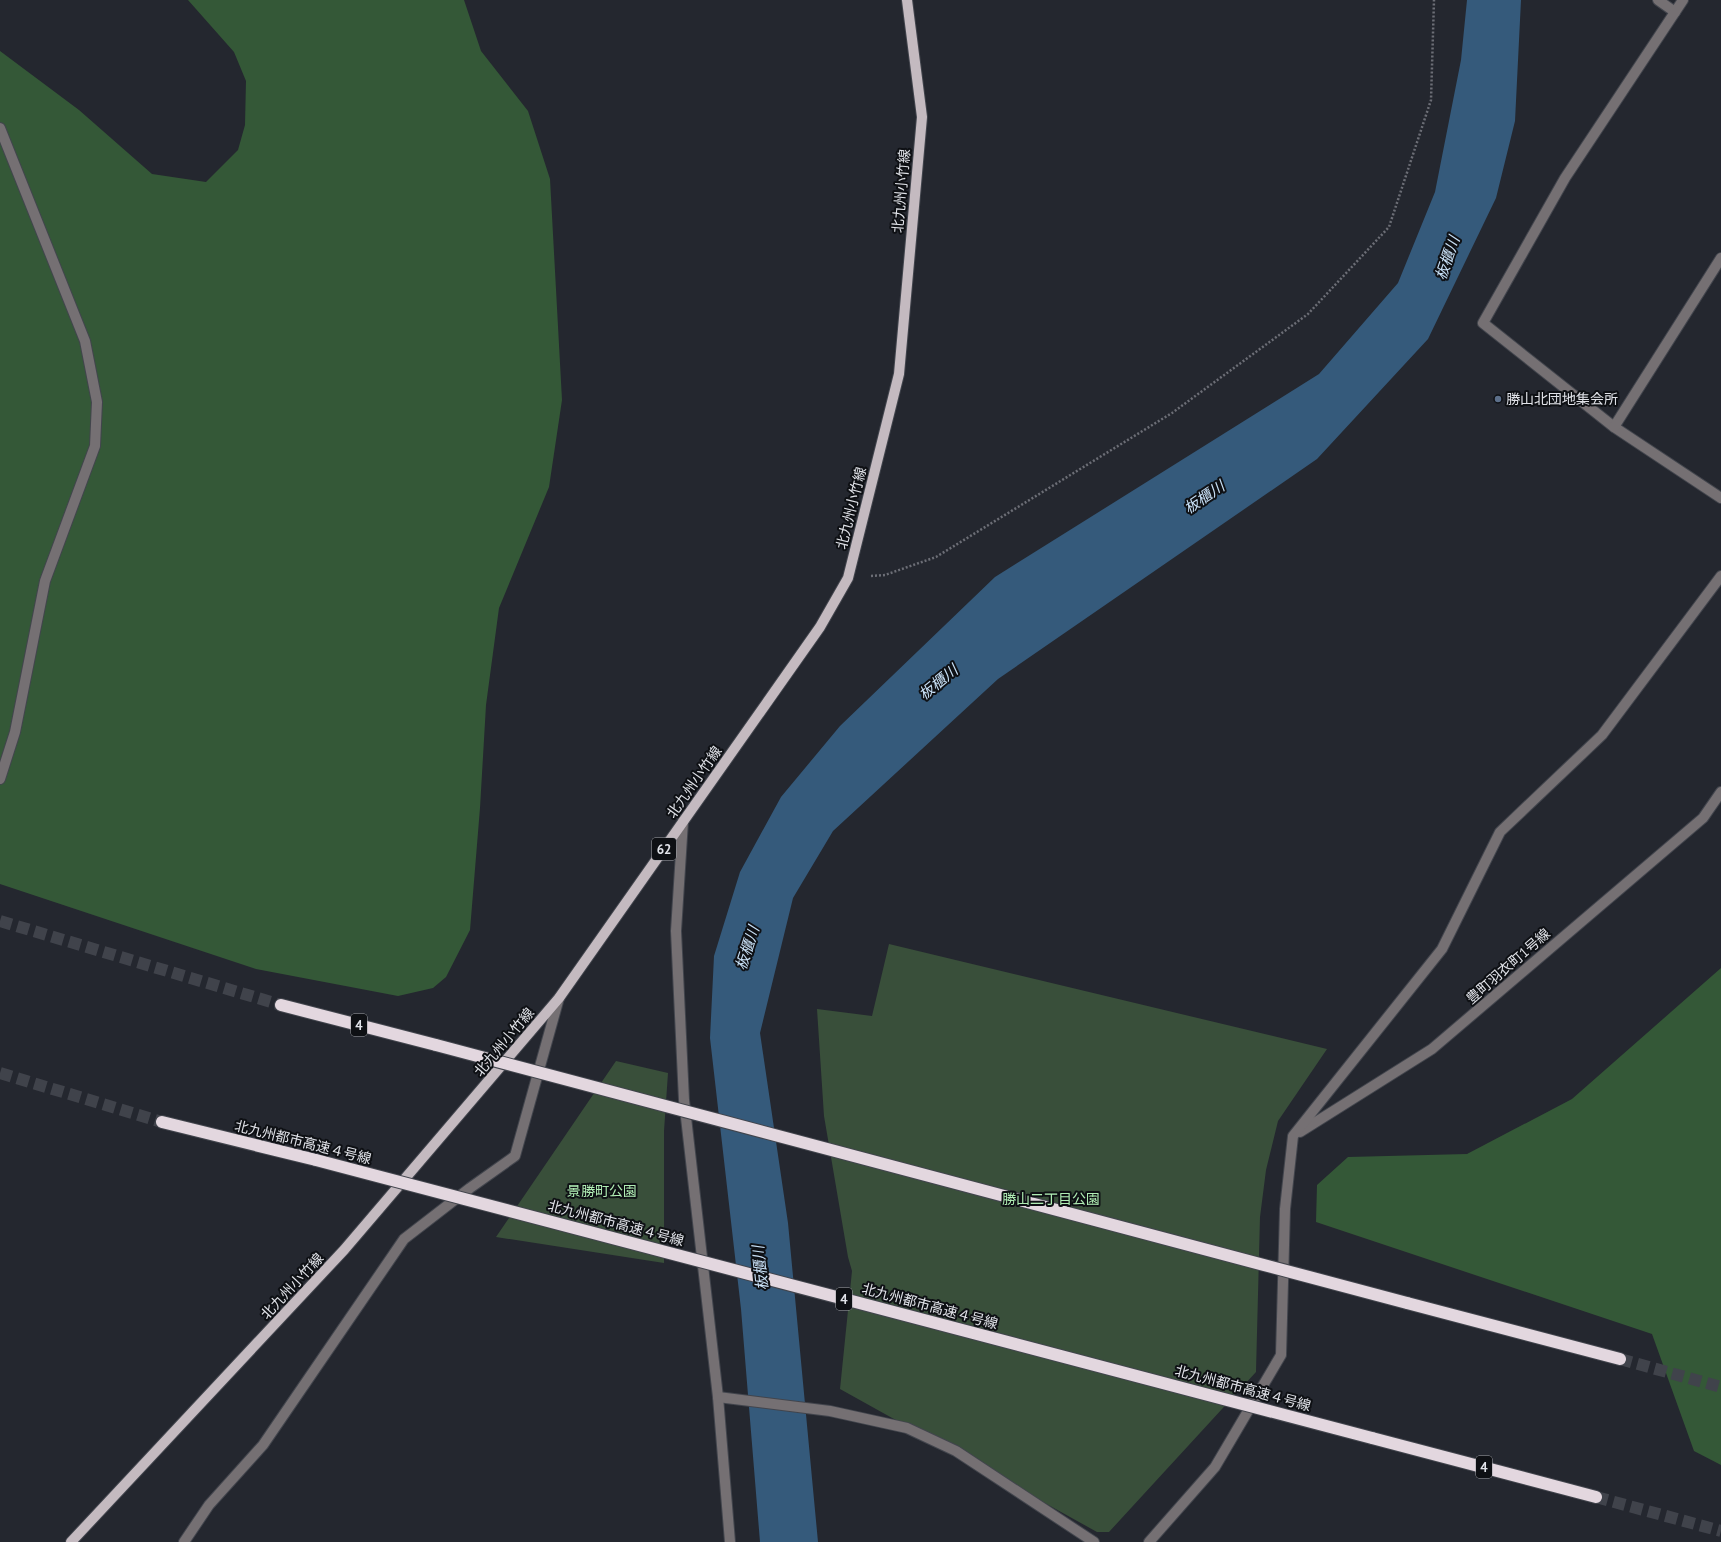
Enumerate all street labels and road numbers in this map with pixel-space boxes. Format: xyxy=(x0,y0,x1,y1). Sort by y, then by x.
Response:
street label: 北九州小竹線 xyxy=(888,148,914,234)
street label: 北九州小竹線 xyxy=(832,465,870,551)
street label: 北九州小竹線 xyxy=(663,742,725,822)
road number: 62 xyxy=(652,838,676,860)
street label: 豊町羽衣町1号線 xyxy=(1462,925,1554,1007)
street label: 北九州小竹線 xyxy=(470,1004,538,1080)
road number: 4 xyxy=(351,1014,367,1036)
street label: 北九州都市高速４号線 xyxy=(233,1116,373,1168)
street label: 北九州都市高速４号線 xyxy=(546,1196,686,1250)
street label: 北九州小竹線 xyxy=(257,1249,327,1323)
street label: 北九州都市高速４号線 xyxy=(860,1279,1000,1333)
road number: 4 xyxy=(836,1288,852,1310)
street label: 北九州都市高速４号線 xyxy=(1173,1361,1313,1415)
road number: 4 xyxy=(1476,1456,1492,1478)

